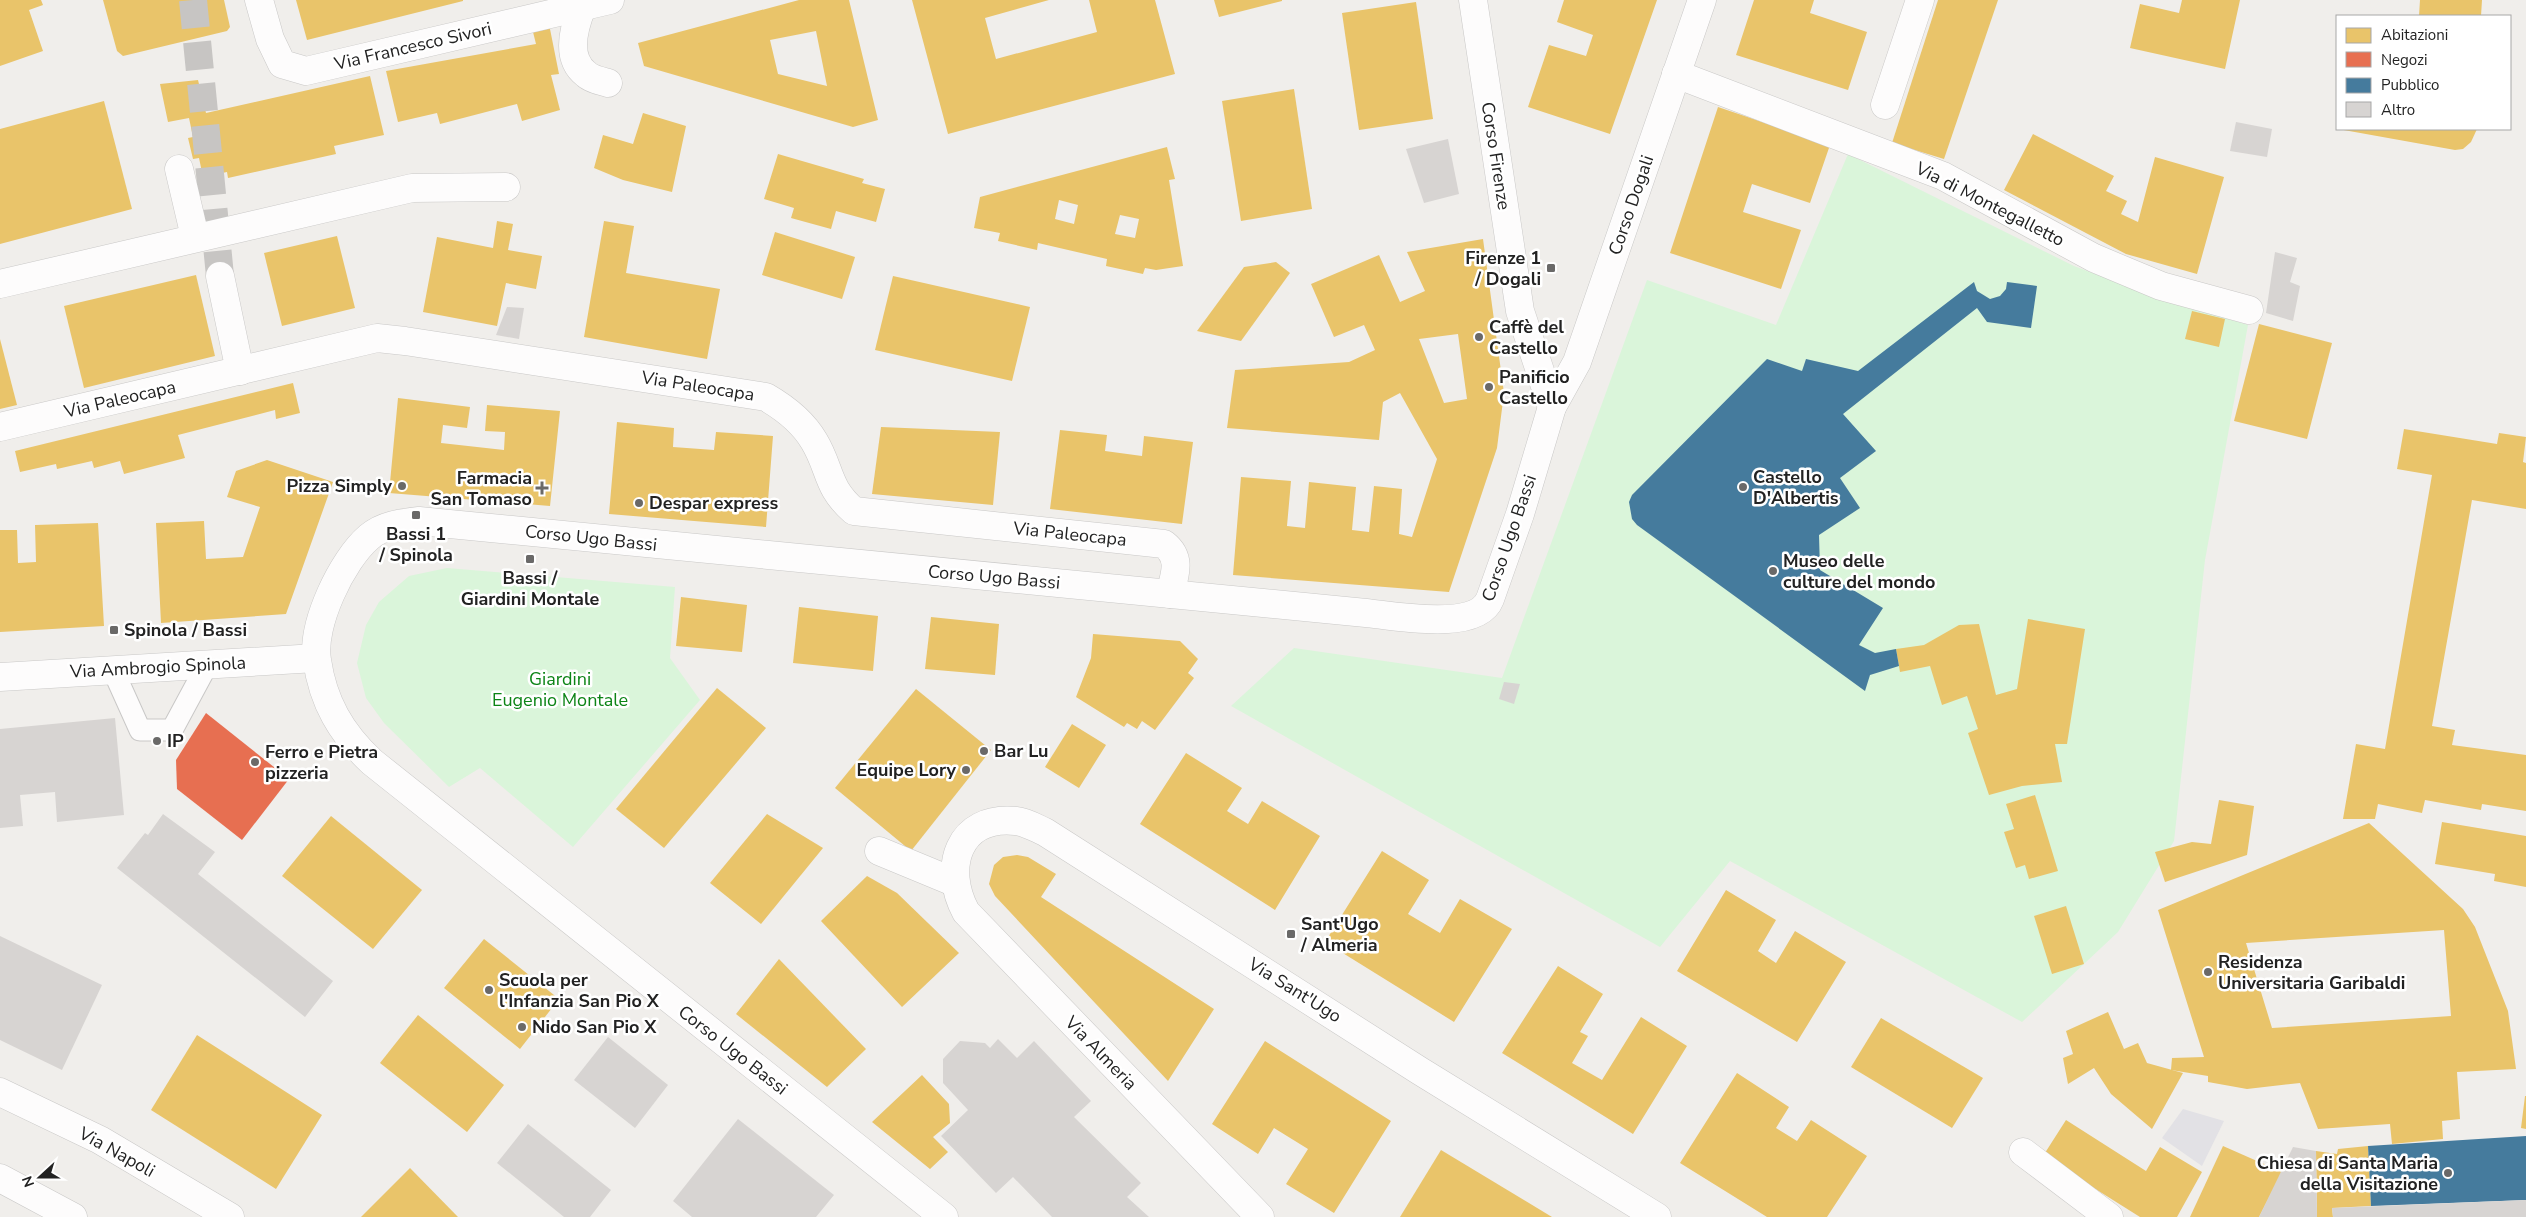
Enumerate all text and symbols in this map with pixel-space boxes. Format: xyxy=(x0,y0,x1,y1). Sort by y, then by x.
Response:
legend xyxy=(2336,15,2511,130)
street label: Via Francesco Sivori xyxy=(331,16,494,76)
text: Abitazioni xyxy=(2381,25,2448,45)
text: Negozi xyxy=(2381,50,2428,70)
text: Pubblico xyxy=(2381,75,2439,95)
street label: Corso Firenze xyxy=(1476,100,1516,212)
text: Altro xyxy=(2381,100,2415,120)
street label: Corso Dogali xyxy=(1603,152,1659,258)
street label: Via di Montegalletto xyxy=(1911,156,2068,252)
place label: Firenze 1 / Dogali xyxy=(1465,246,1541,291)
marker: Firenze 1 / Dogali xyxy=(1545,262,1557,274)
place label: Caffè del Castello xyxy=(1489,315,1564,360)
marker: Caffè del Castello xyxy=(1473,331,1485,343)
street label: Via Paleocapa xyxy=(639,365,756,407)
place label: Panificio Castello xyxy=(1499,365,1570,410)
street label: Via Paleocapa xyxy=(61,374,178,424)
marker: Panificio Castello xyxy=(1483,381,1495,393)
place label: Castello D'Albertis xyxy=(1753,465,1839,510)
place label: Farmacia San Tomaso xyxy=(430,466,532,511)
street label: Corso Ugo Bassi xyxy=(1476,471,1542,605)
place label: Pizza Simply xyxy=(286,474,393,498)
marker: Pizza Simply xyxy=(396,480,408,492)
marker: Castello D'Albertis xyxy=(1737,481,1749,493)
marker: Farmacia San Tomaso xyxy=(536,482,548,494)
place label: Despar express xyxy=(649,491,779,515)
marker: Despar express xyxy=(633,497,645,509)
marker: Bassi 1 / Spinola xyxy=(410,509,422,521)
street label: Via Paleocapa xyxy=(1011,516,1128,552)
street label: Corso Ugo Bassi xyxy=(524,519,658,557)
place label: Bassi 1 / Spinola xyxy=(378,522,453,567)
place label: Museo delle culture del mondo xyxy=(1783,549,1935,594)
marker: Bassi / Giardini Montale xyxy=(524,553,536,565)
street label: Corso Ugo Bassi xyxy=(927,559,1061,595)
marker: Museo delle culture del mondo xyxy=(1767,565,1779,577)
place label: Bassi / Giardini Montale xyxy=(461,566,600,611)
place label: Spinola / Bassi xyxy=(124,618,247,642)
marker: Spinola / Bassi xyxy=(108,624,120,636)
street label: Via Ambrogio Spinola xyxy=(68,650,247,684)
park label: Giardini Eugenio Montale xyxy=(492,667,628,712)
place label: IP xyxy=(167,729,184,753)
marker: IP xyxy=(151,735,163,747)
place label: Bar Lu xyxy=(994,739,1049,763)
place label: Ferro e Pietra pizzeria xyxy=(265,740,378,785)
marker: Bar Lu xyxy=(978,745,990,757)
marker: Ferro e Pietra pizzeria xyxy=(249,756,261,768)
place label: Equipe Lory xyxy=(857,758,957,782)
marker: Equipe Lory xyxy=(960,764,972,776)
place label: Sant'Ugo / Almeria xyxy=(1300,912,1379,957)
marker: Sant'Ugo / Almeria xyxy=(1285,928,1297,940)
place label: Residenza Universitaria Garibaldi xyxy=(2218,950,2405,995)
street label: Via Sant'Ugo xyxy=(1243,951,1346,1028)
marker: Residenza Universitaria Garibaldi xyxy=(2202,966,2214,978)
place label: Scuola per l'Infanzia San Pio X xyxy=(499,968,660,1013)
marker: Scuola per l'Infanzia San Pio X xyxy=(483,984,495,996)
street label: Corso Ugo Bassi xyxy=(673,1000,793,1100)
street label: Via Almeria xyxy=(1059,1010,1142,1095)
place label: Nido San Pio X xyxy=(532,1015,657,1039)
marker: Nido San Pio X xyxy=(516,1021,528,1033)
street label: Via Napoli xyxy=(74,1121,159,1183)
place label: Chiesa di Santa Maria della Visitazione xyxy=(2257,1151,2438,1196)
north arrow xyxy=(15,1152,65,1202)
marker: Chiesa di Santa Maria della Visitazione xyxy=(2442,1167,2454,1179)
text: N xyxy=(18,1173,39,1190)

